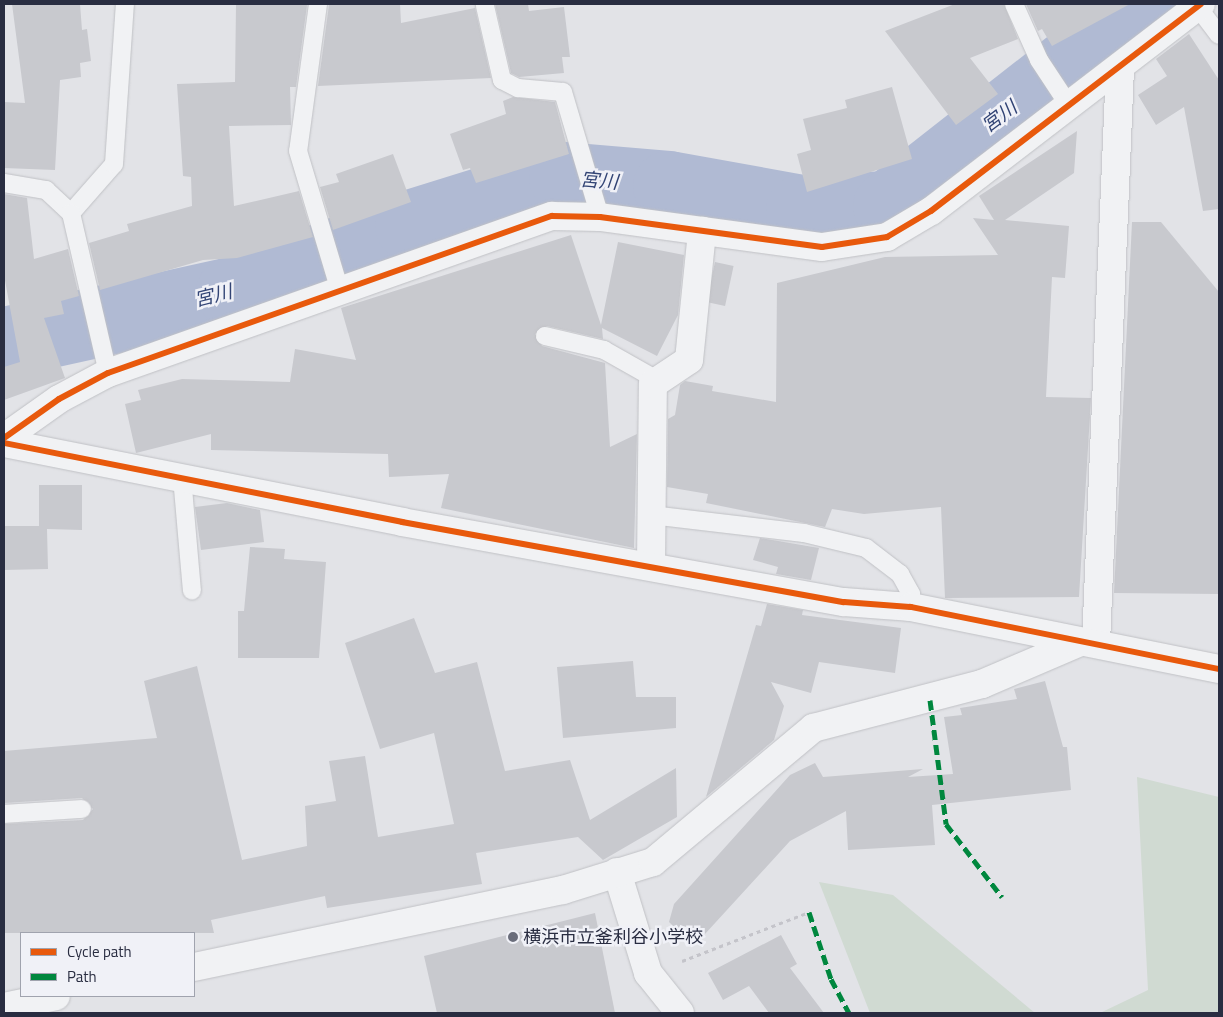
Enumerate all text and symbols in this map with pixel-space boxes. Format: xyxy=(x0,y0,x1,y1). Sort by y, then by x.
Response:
water label: 宮川 xyxy=(977,95,1021,137)
water label: 宮川 xyxy=(579,167,619,193)
water label: 宮川 xyxy=(192,279,234,311)
place label: 横浜市立釜利谷小学校 xyxy=(523,926,703,948)
marker: 横浜市立釜利谷小学校 xyxy=(507,931,519,943)
legend xyxy=(20,932,195,997)
text: Cycle path xyxy=(67,940,132,963)
text: Path xyxy=(67,965,97,988)

